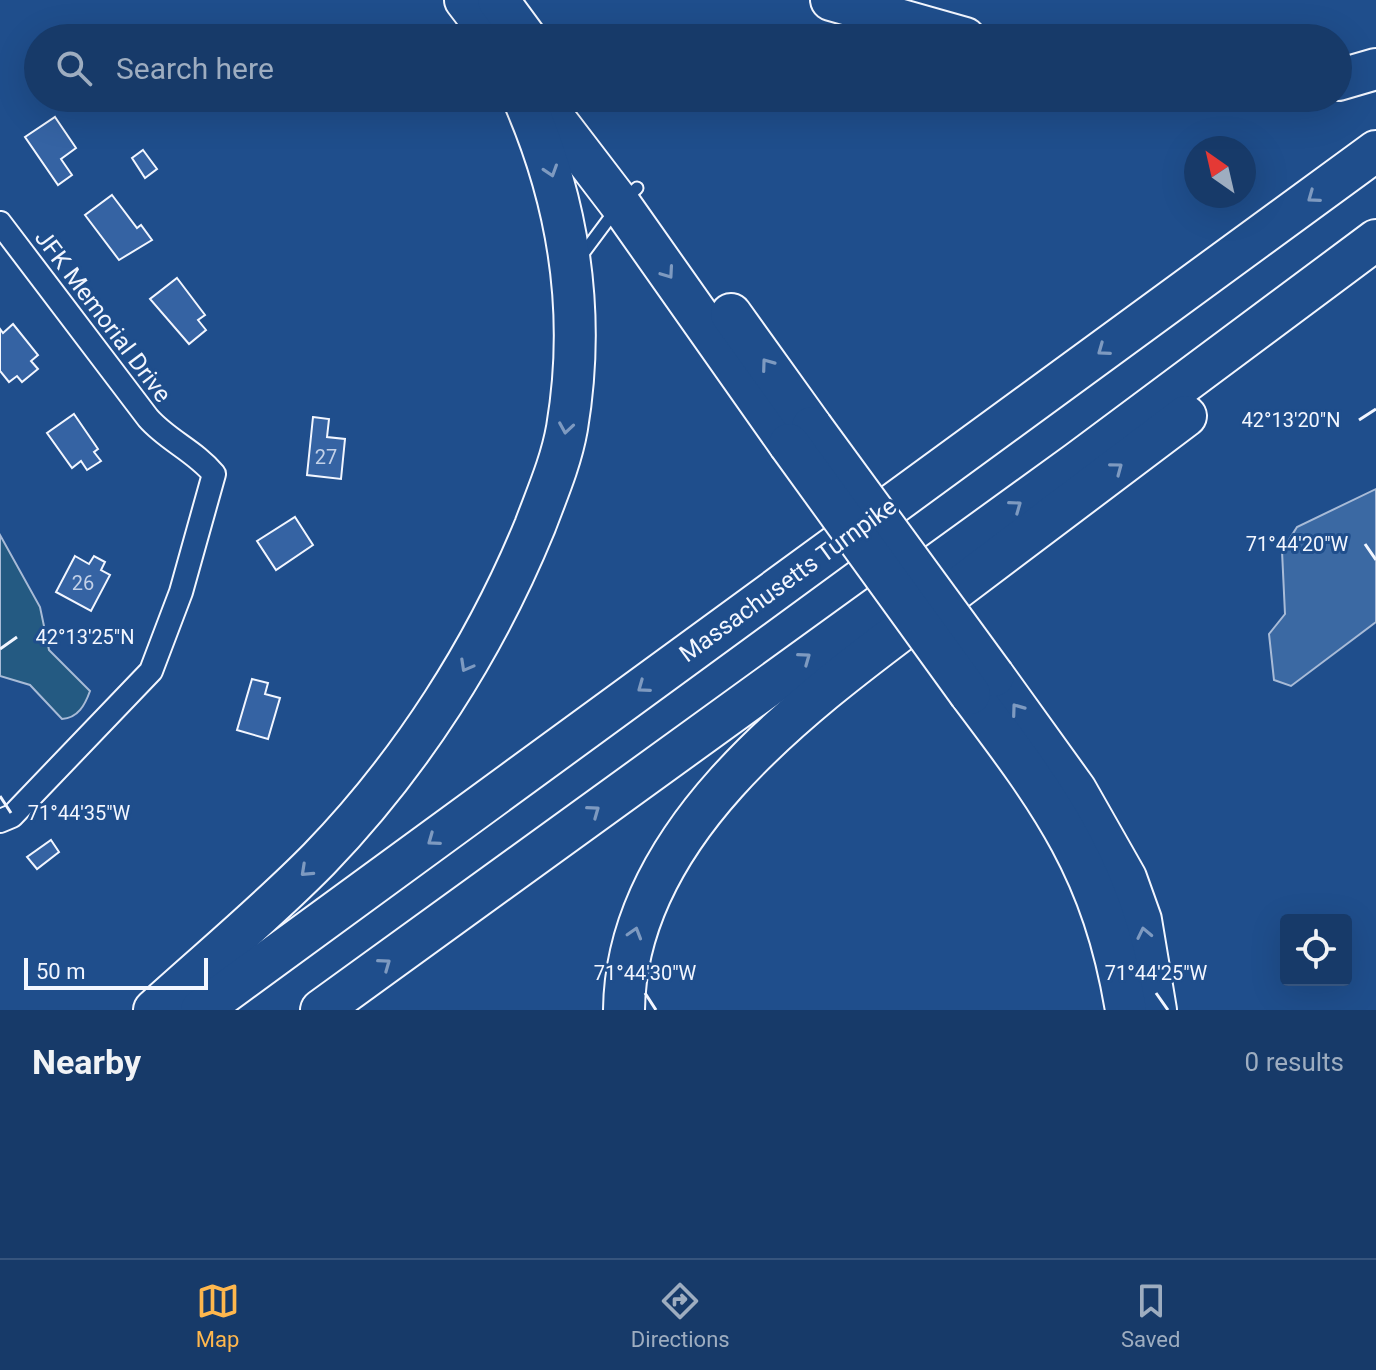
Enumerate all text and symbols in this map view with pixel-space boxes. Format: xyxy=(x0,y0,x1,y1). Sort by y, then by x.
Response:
search box xyxy=(24,24,1352,112)
icon: search xyxy=(52,46,96,90)
text: Search here xyxy=(116,51,274,86)
north arrow xyxy=(1184,136,1256,208)
one-way arrow xyxy=(541,163,557,177)
one-way arrow xyxy=(1307,188,1322,202)
street label: JFK Memorial Drive xyxy=(29,224,177,408)
one-way arrow xyxy=(659,265,673,279)
one-way arrow xyxy=(1097,341,1111,355)
one-way arrow xyxy=(762,358,777,373)
text: 42°13'20"N xyxy=(1241,408,1341,432)
one-way arrow xyxy=(558,421,575,434)
house number: 27 xyxy=(315,445,337,469)
one-way arrow xyxy=(1109,463,1123,477)
street label: Massachusetts Turnpike xyxy=(674,492,902,668)
one-way arrow xyxy=(1007,501,1022,516)
text: 71°44'20"W xyxy=(1246,532,1349,556)
house number: 26 xyxy=(72,571,94,595)
text: 42°13'25"N xyxy=(35,625,135,649)
one-way arrow xyxy=(796,653,810,667)
one-way arrow xyxy=(460,658,476,672)
one-way arrow xyxy=(638,677,652,691)
one-way arrow xyxy=(1013,703,1027,717)
text: 71°44'35"W xyxy=(28,801,131,825)
one-way arrow xyxy=(586,806,600,820)
one-way arrow xyxy=(428,830,442,845)
one-way arrow xyxy=(301,861,315,876)
map controls xyxy=(1280,914,1352,986)
button: locate xyxy=(1280,914,1352,986)
one-way arrow xyxy=(626,927,642,941)
one-way arrow xyxy=(1136,927,1153,940)
scale bar xyxy=(24,954,208,990)
text: 50 m xyxy=(36,959,85,984)
one-way arrow xyxy=(376,959,390,974)
text: 71°44'30"W xyxy=(594,961,697,985)
text: 71°44'25"W xyxy=(1105,961,1208,985)
text: Nearby xyxy=(32,1042,141,1082)
text: 0 results xyxy=(1245,1047,1344,1077)
tab: Map xyxy=(196,1279,240,1352)
tab: Directions xyxy=(631,1279,730,1352)
tab: Saved xyxy=(1121,1279,1180,1352)

